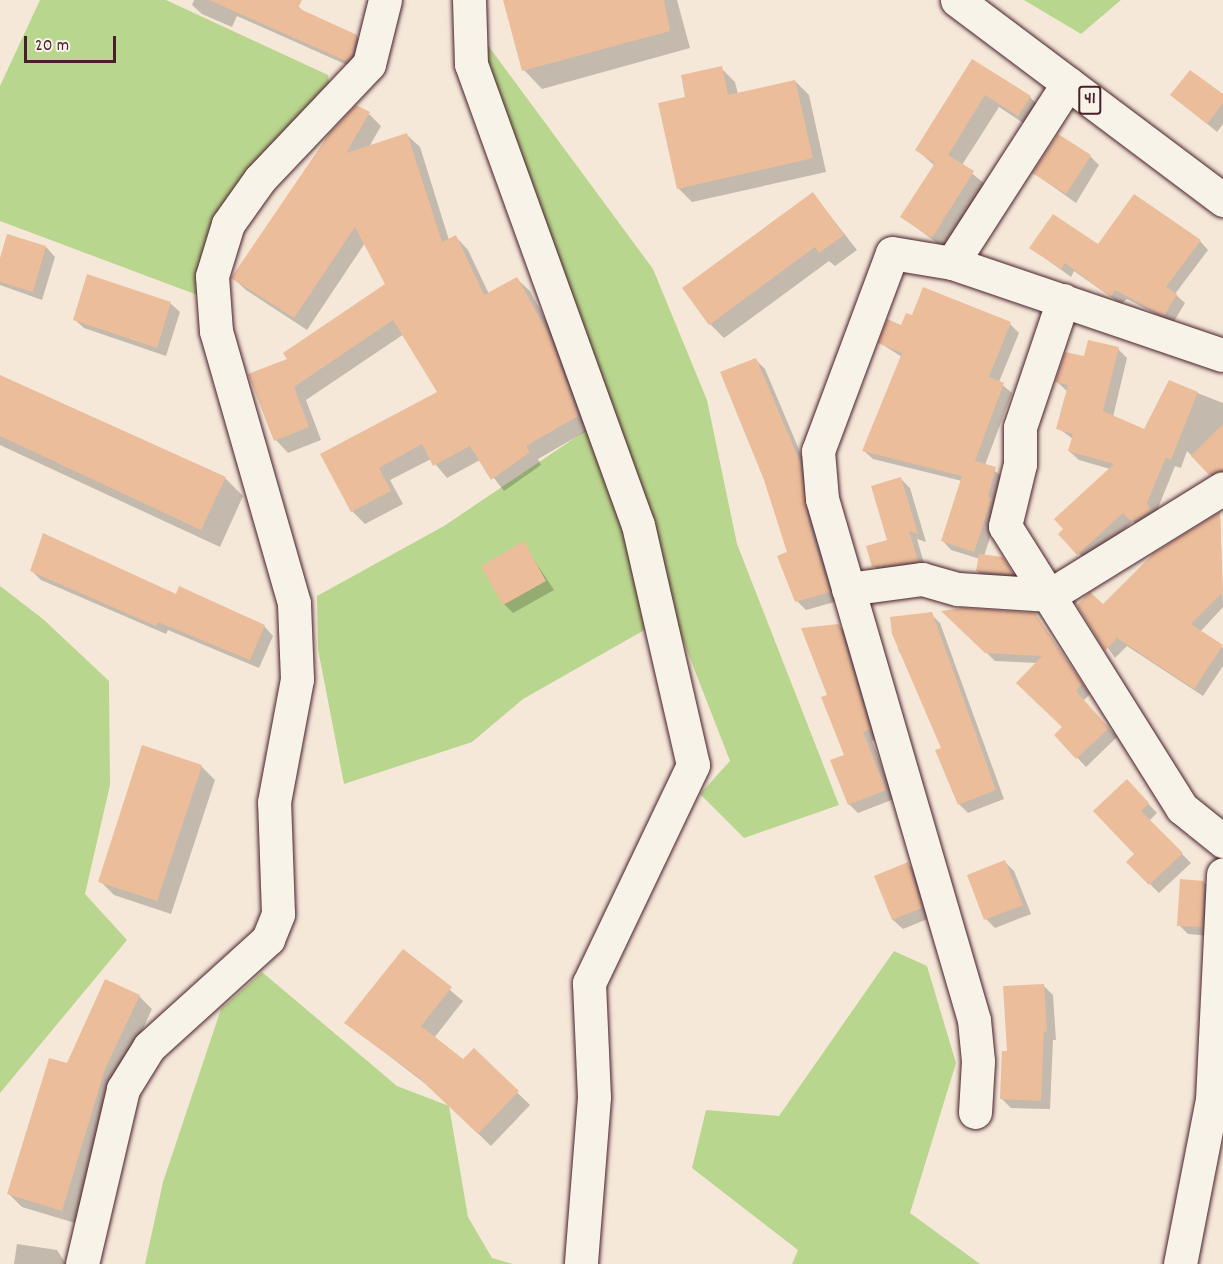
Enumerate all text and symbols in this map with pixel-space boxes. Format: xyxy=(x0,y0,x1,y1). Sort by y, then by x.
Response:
scale bar xyxy=(27,24,118,62)
text: 20 m xyxy=(35,34,69,59)
road number: 41 xyxy=(1078,85,1102,115)

